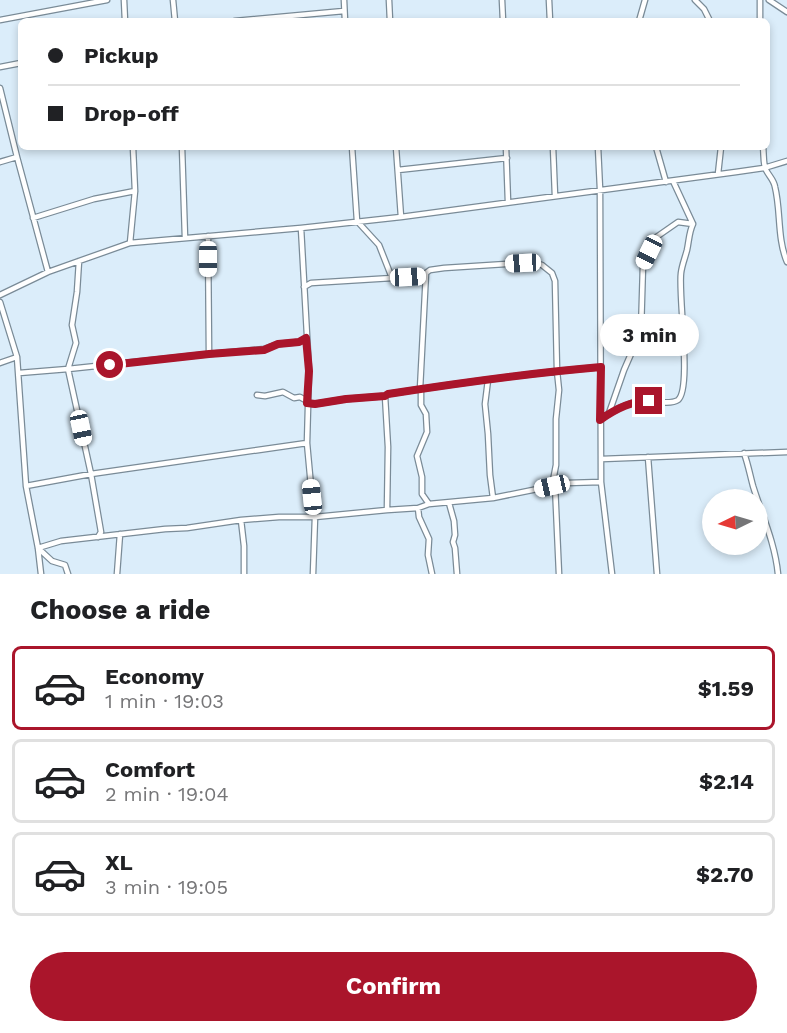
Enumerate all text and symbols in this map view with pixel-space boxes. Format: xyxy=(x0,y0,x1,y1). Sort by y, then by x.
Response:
text: Pickup xyxy=(84,43,159,68)
text: Drop-off xyxy=(84,101,179,126)
car xyxy=(633,232,665,272)
car xyxy=(199,241,217,277)
car xyxy=(505,253,541,273)
car xyxy=(390,267,426,287)
callout: 3 min xyxy=(600,314,698,356)
text: 3 min xyxy=(622,323,677,347)
route start xyxy=(96,351,123,378)
route end xyxy=(635,387,662,414)
car xyxy=(68,409,94,447)
car xyxy=(532,473,572,499)
car xyxy=(301,478,323,516)
north arrow xyxy=(702,489,768,555)
map controls xyxy=(702,489,768,555)
text: Choose a ride xyxy=(30,594,210,626)
icon: car xyxy=(33,661,87,715)
text: Economy xyxy=(105,664,204,689)
text: $1.59 xyxy=(698,676,754,701)
text: 1 min · 19:03 xyxy=(105,689,224,713)
icon: car xyxy=(33,754,87,808)
text: Comfort xyxy=(105,757,195,782)
text: $2.14 xyxy=(699,769,754,794)
text: 2 min · 19:04 xyxy=(105,782,229,806)
icon: car xyxy=(33,847,87,901)
text: XL xyxy=(105,850,133,875)
text: $2.70 xyxy=(696,862,754,887)
text: 3 min · 19:05 xyxy=(105,875,228,899)
button: Confirm xyxy=(30,952,757,1021)

